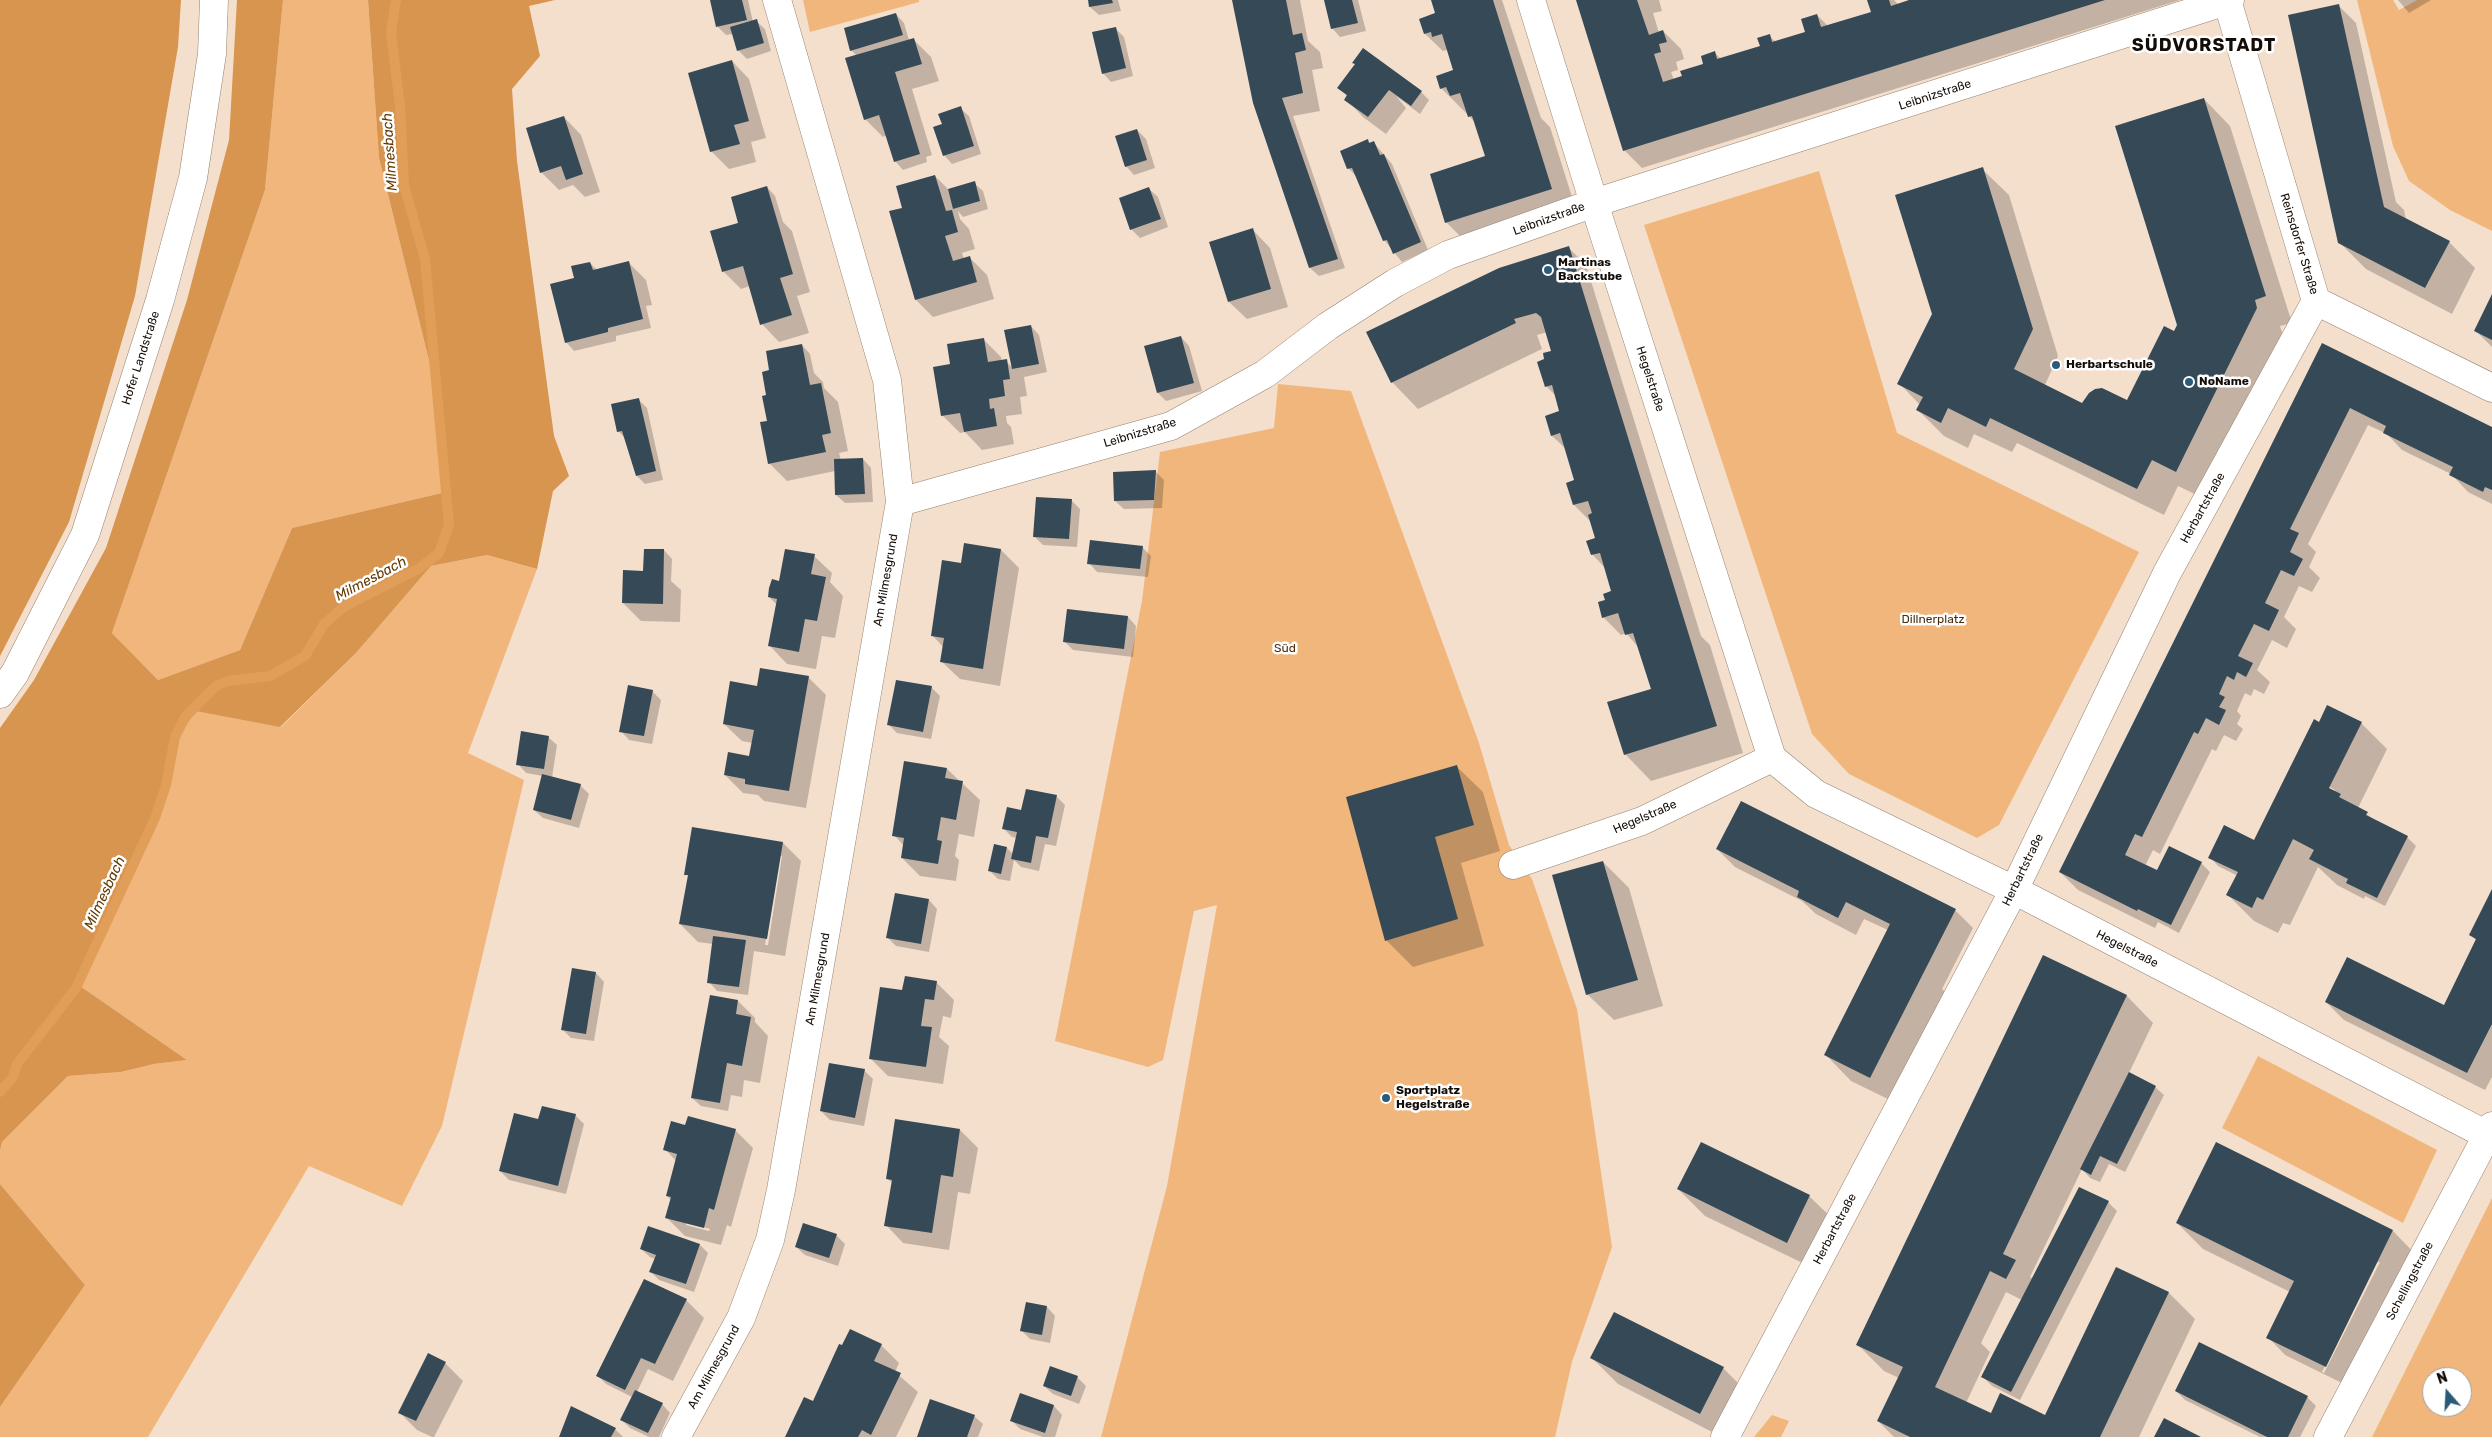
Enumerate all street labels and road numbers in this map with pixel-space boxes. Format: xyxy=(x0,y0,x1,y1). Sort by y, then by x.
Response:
street label: Leibnizstraße xyxy=(1897,77,1973,113)
street label: Reinsdorfer Straße xyxy=(2277,192,2321,296)
street label: Leibnizstraße xyxy=(1511,199,1587,239)
street label: Hofer Landstraße xyxy=(119,309,163,407)
street label: Hegelstraße xyxy=(1633,345,1667,413)
street label: Leibnizstraße xyxy=(1102,415,1178,451)
street label: Herbartstraße xyxy=(2178,470,2228,546)
street label: Am Milmesgrund xyxy=(871,533,901,627)
street label: Hegelstraße xyxy=(1611,797,1679,837)
street label: Herbartstraße xyxy=(1999,832,2047,908)
street label: Hegelstraße xyxy=(2094,927,2160,971)
street label: Am Milmesgrund xyxy=(803,932,833,1026)
street label: Herbartstraße xyxy=(1810,1191,1860,1267)
street label: Schellingstraße xyxy=(2383,1239,2437,1323)
street label: Am Milmesgrund xyxy=(685,1322,743,1412)

